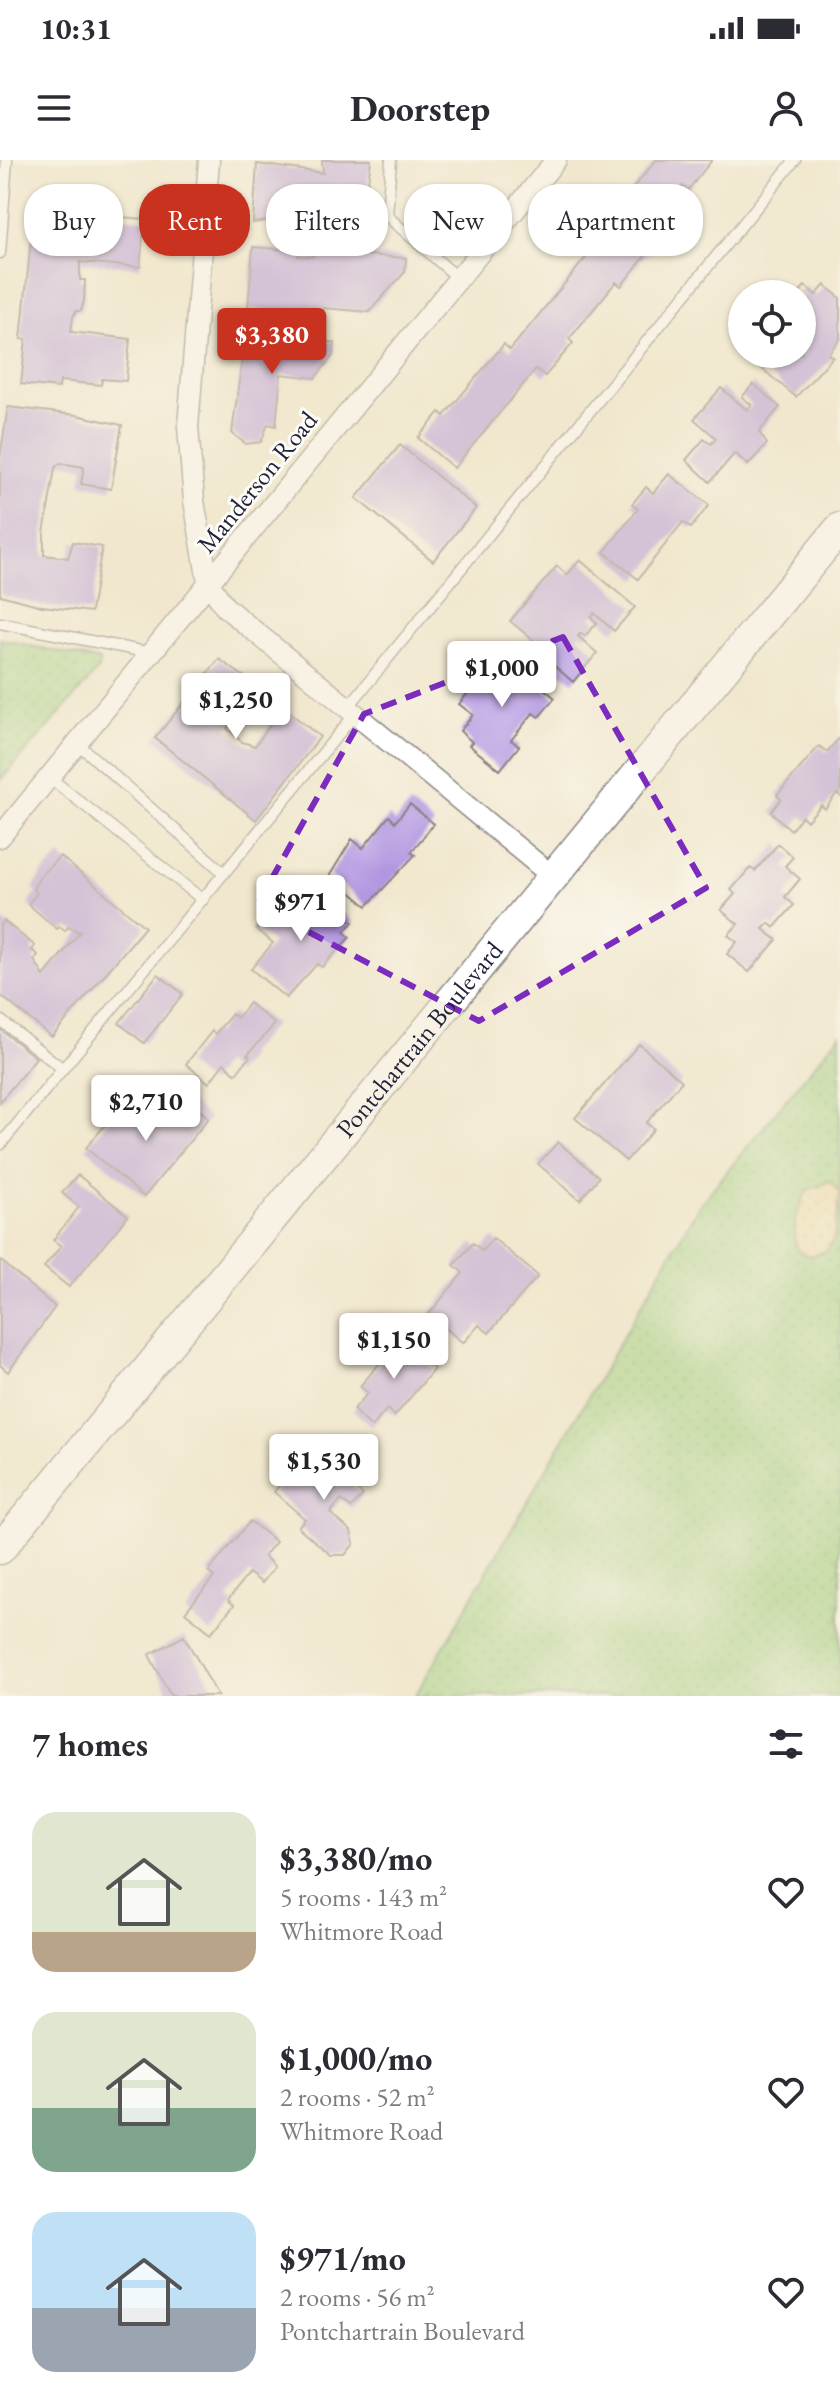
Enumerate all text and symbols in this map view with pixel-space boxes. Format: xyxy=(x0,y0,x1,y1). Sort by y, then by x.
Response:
text: 10:31 xyxy=(40,9,112,48)
text: Doorstep xyxy=(350,85,490,132)
icon: menu xyxy=(32,86,76,130)
icon: person xyxy=(764,86,808,130)
chip: Buy xyxy=(24,184,123,256)
chip: Rent xyxy=(139,184,250,256)
chip: Filters xyxy=(266,184,388,256)
chip: New xyxy=(404,184,512,256)
chip: Apartment xyxy=(528,184,703,256)
map controls xyxy=(728,280,816,368)
button: locate xyxy=(728,280,816,368)
pin: $3,380 xyxy=(207,308,337,376)
text: $3,380 xyxy=(235,317,309,351)
street label: Manderson Road xyxy=(189,403,325,560)
pin: $1,000 xyxy=(437,641,567,709)
text: $1,000 xyxy=(465,650,539,684)
pin: $1,250 xyxy=(171,673,301,741)
text: $1,250 xyxy=(199,682,273,716)
pin: $971 xyxy=(254,875,348,943)
text: $971 xyxy=(274,884,328,918)
street label: Pontchartrain Boulevard xyxy=(328,933,511,1145)
pin: $2,710 xyxy=(81,1075,211,1143)
text: $2,710 xyxy=(109,1084,183,1118)
pin: $1,150 xyxy=(329,1313,459,1381)
text: $1,150 xyxy=(357,1322,431,1356)
pin: $1,530 xyxy=(259,1434,389,1502)
text: $1,530 xyxy=(287,1443,361,1477)
text: 7 homes xyxy=(32,1722,148,1766)
icon: filters xyxy=(764,1722,808,1766)
text: $3,380/mo xyxy=(280,1836,432,1880)
icon: home xyxy=(96,1844,192,1940)
icon: heart xyxy=(764,1870,808,1914)
text: 5 rooms · 143 m² xyxy=(280,1880,447,1914)
text: Whitmore Road xyxy=(280,1914,443,1948)
text: $1,000/mo xyxy=(280,2036,432,2080)
icon: home xyxy=(96,2044,192,2140)
icon: heart xyxy=(764,2070,808,2114)
text: 2 rooms · 52 m² xyxy=(280,2080,435,2114)
text: Whitmore Road xyxy=(280,2114,443,2148)
text: $971/mo xyxy=(280,2236,406,2280)
icon: home xyxy=(96,2244,192,2340)
icon: heart xyxy=(764,2270,808,2314)
text: 2 rooms · 56 m² xyxy=(280,2280,435,2314)
text: Pontchartrain Boulevard xyxy=(280,2314,525,2348)

